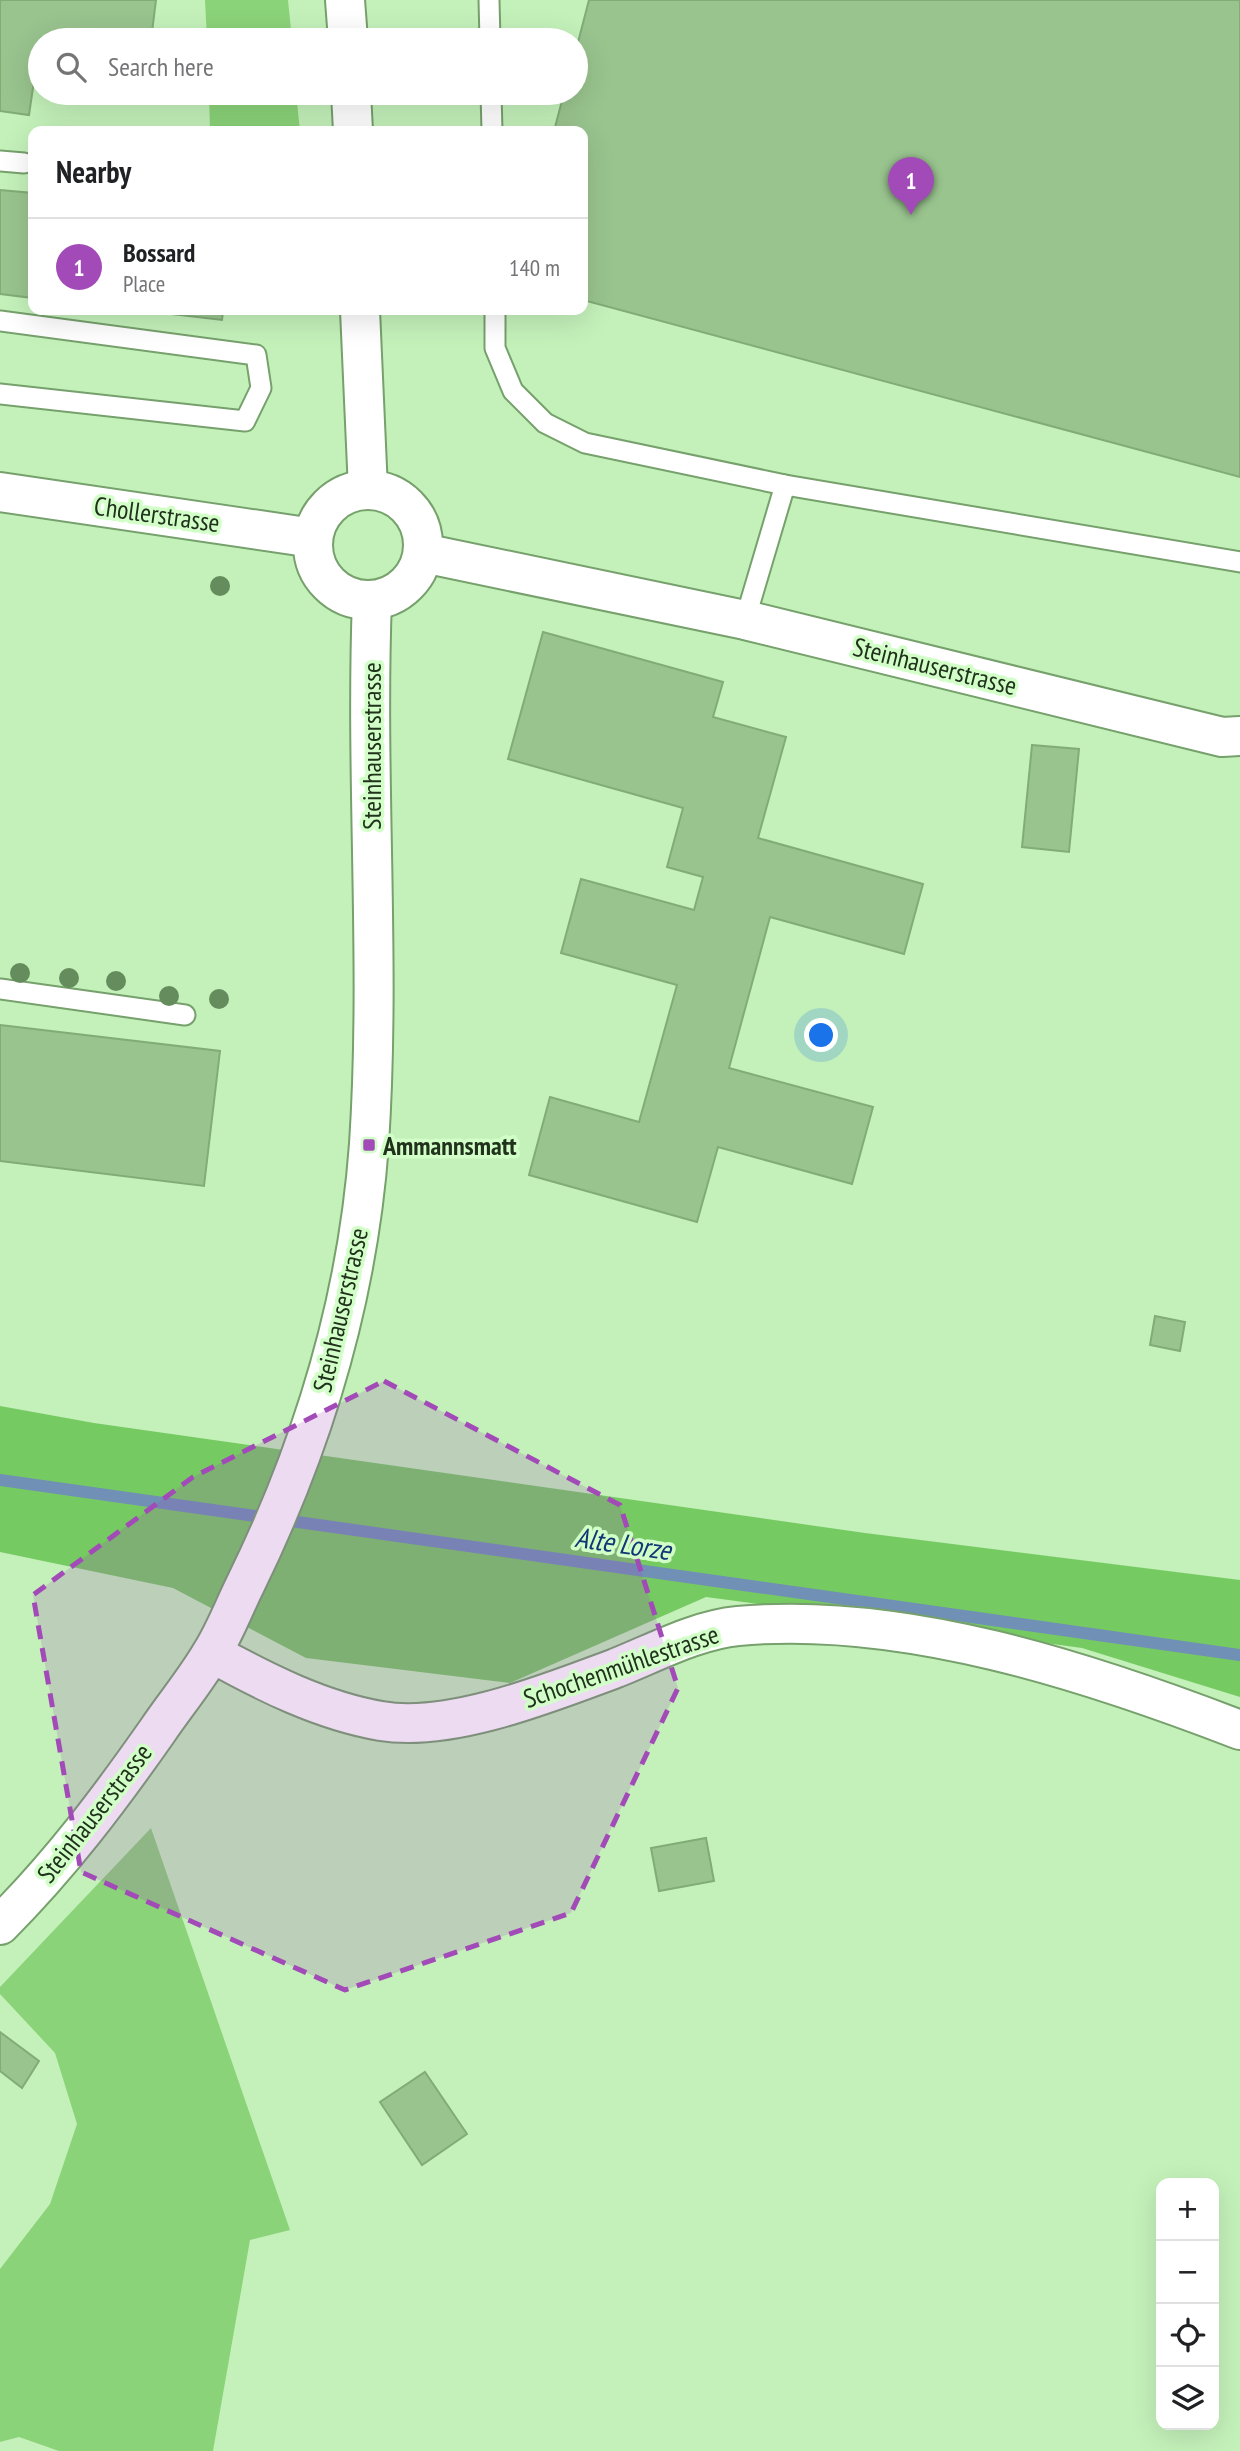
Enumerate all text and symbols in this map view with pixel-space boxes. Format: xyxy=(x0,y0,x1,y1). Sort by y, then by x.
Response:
search box xyxy=(28,28,588,105)
icon: search xyxy=(52,48,90,86)
text: Search here xyxy=(108,50,214,83)
text: Nearby xyxy=(56,152,131,191)
pin: 1 xyxy=(888,157,934,215)
text: Bossard xyxy=(123,236,195,269)
text: 1 xyxy=(74,253,85,282)
text: 140 m xyxy=(509,253,560,282)
text: Place xyxy=(123,269,165,298)
street label: Chollerstrasse xyxy=(92,489,222,539)
street label: Steinhauserstrasse xyxy=(850,630,1020,702)
street label: Steinhauserstrasse xyxy=(355,662,388,830)
your location xyxy=(804,1018,838,1052)
place label: Ammannsmatt xyxy=(382,1129,517,1162)
marker: Ammannsmatt xyxy=(361,1137,377,1153)
street label: Steinhauserstrasse xyxy=(305,1225,375,1395)
water label: Alte Lorze xyxy=(573,1518,676,1568)
street label: Schochenmühlestrasse xyxy=(519,1617,723,1715)
street label: Steinhauserstrasse xyxy=(29,1737,159,1889)
map controls xyxy=(1156,2178,1219,2430)
button: + xyxy=(1156,2178,1219,2241)
button: − xyxy=(1156,2241,1219,2304)
button: locate xyxy=(1156,2304,1219,2367)
button: layers xyxy=(1156,2367,1219,2430)

